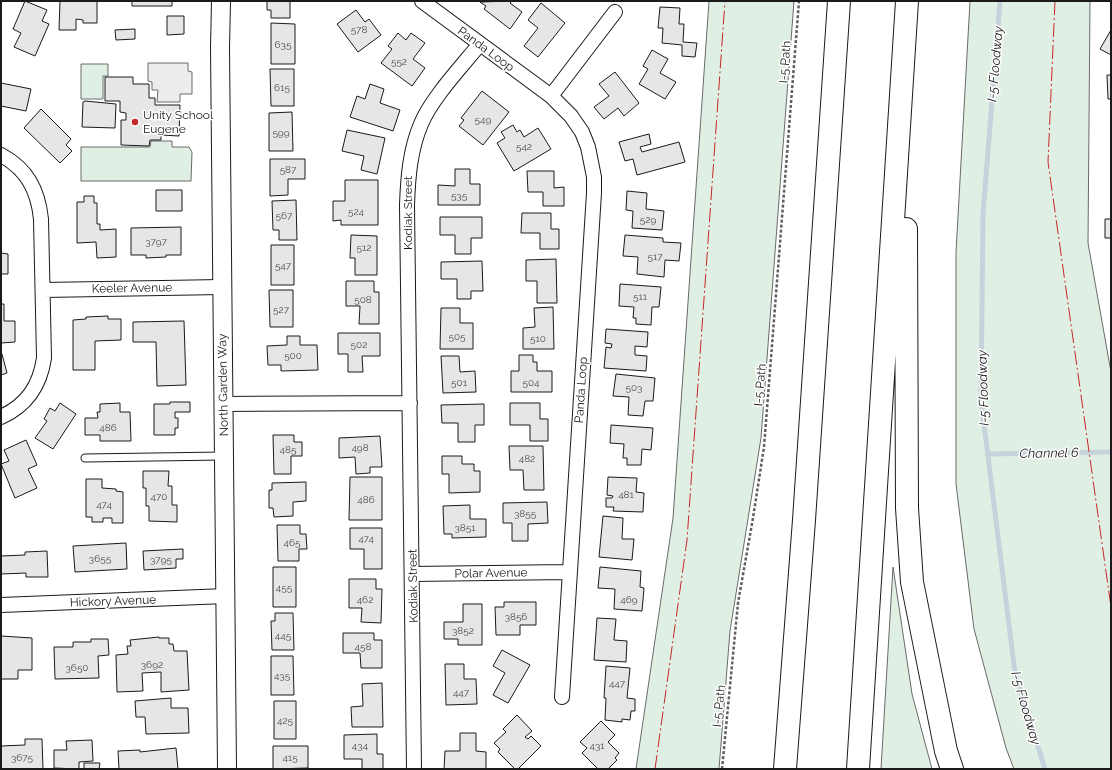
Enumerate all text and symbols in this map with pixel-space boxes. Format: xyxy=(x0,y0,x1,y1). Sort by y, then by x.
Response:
house number: 578 xyxy=(351,24,367,35)
street label: Panda Loop xyxy=(455,24,517,74)
water label: I-5 Floodway xyxy=(984,25,1006,102)
house number: 635 xyxy=(275,39,292,50)
street label: I-5 Path xyxy=(777,40,793,84)
house number: 552 xyxy=(391,56,407,67)
house number: 615 xyxy=(274,82,290,93)
place label: Unity School Eugene xyxy=(143,108,214,136)
house number: 549 xyxy=(475,114,492,125)
marker: Unity School Eugene xyxy=(130,117,140,127)
house number: 599 xyxy=(272,127,290,138)
house number: 542 xyxy=(516,141,532,152)
house number: 587 xyxy=(280,164,297,175)
street label: Kodiak Street xyxy=(401,176,415,250)
house number: 535 xyxy=(451,190,468,201)
house number: 524 xyxy=(348,206,365,217)
house number: 567 xyxy=(276,210,293,221)
house number: 529 xyxy=(640,214,656,225)
house number: 3797 xyxy=(145,236,168,247)
house number: 512 xyxy=(357,242,371,253)
house number: 517 xyxy=(647,251,663,262)
house number: 547 xyxy=(275,260,292,271)
street label: Keeler Avenue xyxy=(92,280,172,296)
house number: 511 xyxy=(633,291,648,302)
house number: 508 xyxy=(354,294,372,305)
house number: 527 xyxy=(273,304,290,315)
house number: 505 xyxy=(448,331,466,342)
street label: North Garden Way xyxy=(215,333,231,436)
house number: 510 xyxy=(530,333,546,344)
house number: 502 xyxy=(351,339,367,350)
water label: I-5 Floodway xyxy=(974,349,992,426)
house number: 500 xyxy=(284,350,302,361)
street label: Panda Loop xyxy=(572,356,590,424)
street label: I-5 Path xyxy=(751,363,769,407)
house number: 501 xyxy=(451,377,468,388)
house number: 504 xyxy=(522,377,540,388)
house number: 503 xyxy=(626,382,642,393)
house number: 486 xyxy=(99,422,117,433)
house number: 498 xyxy=(351,442,369,453)
house number: 485 xyxy=(280,444,297,455)
water label: Channel 6 xyxy=(1019,445,1079,461)
house number: 482 xyxy=(519,453,535,464)
house number: 481 xyxy=(618,489,635,500)
house number: 470 xyxy=(151,491,167,502)
house number: 486 xyxy=(357,494,375,505)
house number: 474 xyxy=(96,499,112,510)
house number: 3855 xyxy=(514,508,537,519)
house number: 3851 xyxy=(455,522,476,533)
house number: 474 xyxy=(358,533,374,544)
house number: 465 xyxy=(284,537,301,548)
street label: Kodiak Street xyxy=(405,549,421,623)
house number: 3655 xyxy=(89,553,112,564)
house number: 3795 xyxy=(150,554,173,565)
street label: Polar Avenue xyxy=(454,565,528,581)
house number: 455 xyxy=(276,582,293,593)
street label: Hickory Avenue xyxy=(70,592,156,610)
house number: 462 xyxy=(357,594,373,605)
house number: 469 xyxy=(620,594,638,605)
house number: 3856 xyxy=(505,611,527,622)
house number: 3852 xyxy=(452,625,474,636)
house number: 445 xyxy=(275,630,292,641)
house number: 458 xyxy=(355,641,371,652)
house number: 3692 xyxy=(141,659,163,670)
house number: 3650 xyxy=(66,662,88,673)
water label: I-5 Floodway xyxy=(1008,669,1044,747)
house number: 435 xyxy=(274,670,291,681)
house number: 447 xyxy=(609,678,626,689)
street label: I-5 Path xyxy=(710,684,728,728)
house number: 447 xyxy=(453,687,470,698)
house number: 425 xyxy=(277,715,294,726)
house number: 434 xyxy=(352,740,369,751)
house number: 431 xyxy=(589,740,605,751)
house number: 3675 xyxy=(11,752,34,763)
house number: 415 xyxy=(282,752,298,763)

